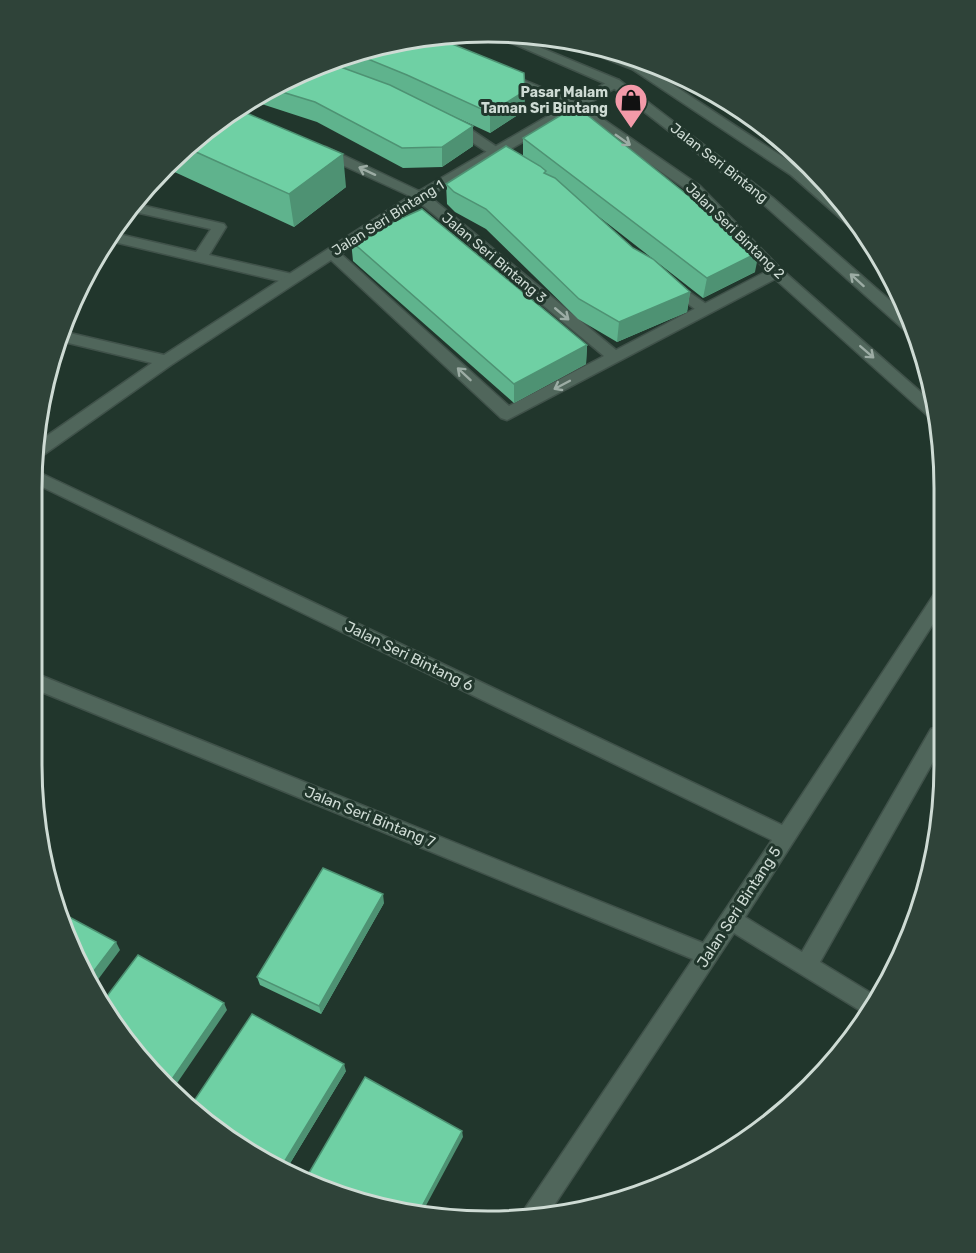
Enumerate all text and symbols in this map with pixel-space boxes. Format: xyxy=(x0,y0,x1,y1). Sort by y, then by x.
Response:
shop icon: Pasar Malam Taman Sri Bintang xyxy=(613,82,649,129)
place label: Pasar Malam Taman Sri Bintang xyxy=(481,84,608,117)
street label: Jalan Seri Bintang xyxy=(667,120,771,206)
one-way arrow xyxy=(615,134,631,146)
one-way arrow xyxy=(359,165,377,177)
street label: Jalan Seri Bintang 1 xyxy=(329,177,447,259)
street label: Jalan Seri Bintang 2 xyxy=(682,179,788,283)
street label: Jalan Seri Bintang 3 xyxy=(438,209,550,307)
one-way arrow xyxy=(850,273,865,287)
one-way arrow xyxy=(554,307,569,321)
one-way arrow xyxy=(859,345,874,359)
one-way arrow xyxy=(457,367,472,381)
one-way arrow xyxy=(553,379,571,391)
street label: Jalan Seri Bintang 6 xyxy=(342,617,476,695)
street label: Jalan Seri Bintang 7 xyxy=(302,783,438,852)
street label: Jalan Seri Bintang 5 xyxy=(693,843,785,971)

